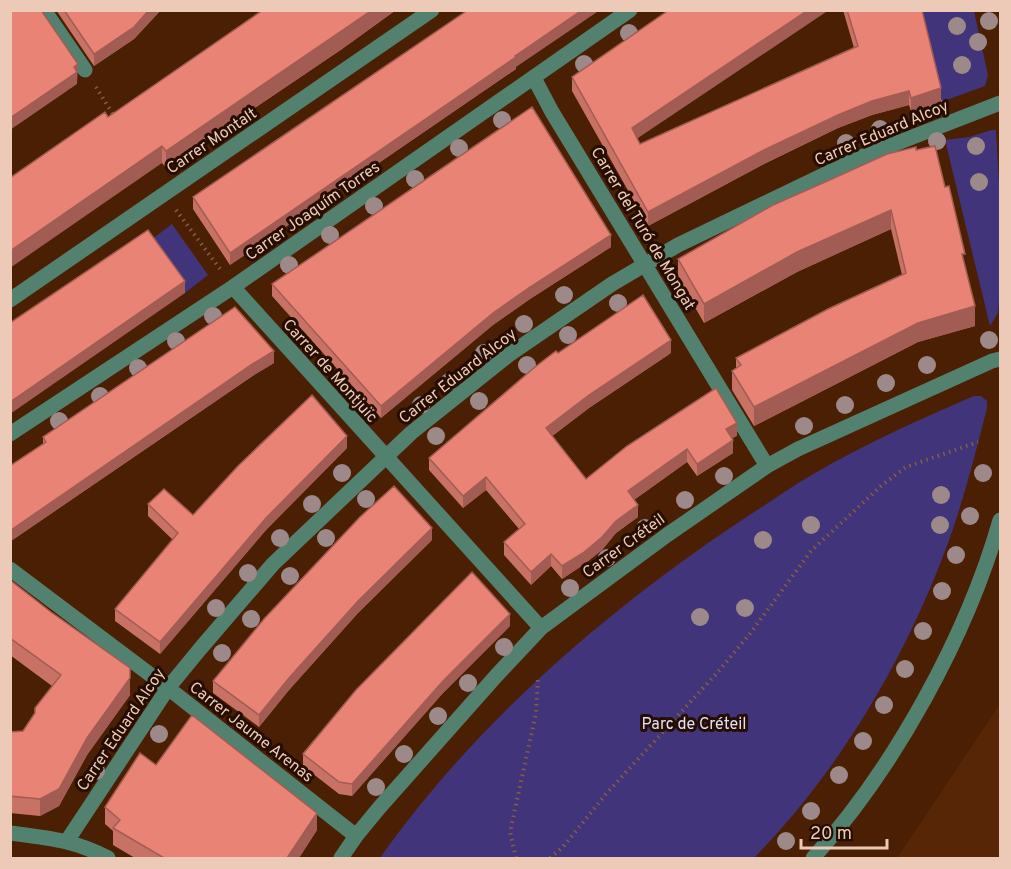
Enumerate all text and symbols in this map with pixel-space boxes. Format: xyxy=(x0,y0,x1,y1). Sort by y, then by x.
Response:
street label: Carrer Eduard Alcoy xyxy=(812,97,952,171)
street label: Carrer Montalt xyxy=(163,104,261,179)
street label: Carrer del Turó de Mongat xyxy=(586,144,699,314)
street label: Carrer Joaquím Torres xyxy=(242,158,384,266)
street label: Carrer de Montjuïc xyxy=(278,315,381,427)
street label: Carrer Eduard Alcoy xyxy=(395,324,521,429)
street label: Carrer Créteil xyxy=(579,510,669,583)
street label: Carrer Eduard Alcoy xyxy=(73,665,170,795)
street label: Carrer Jaume Arenas xyxy=(185,678,317,787)
park label: Parc de Créteil xyxy=(642,715,746,735)
scale bar xyxy=(801,812,886,850)
text: 20 m xyxy=(810,823,852,846)

